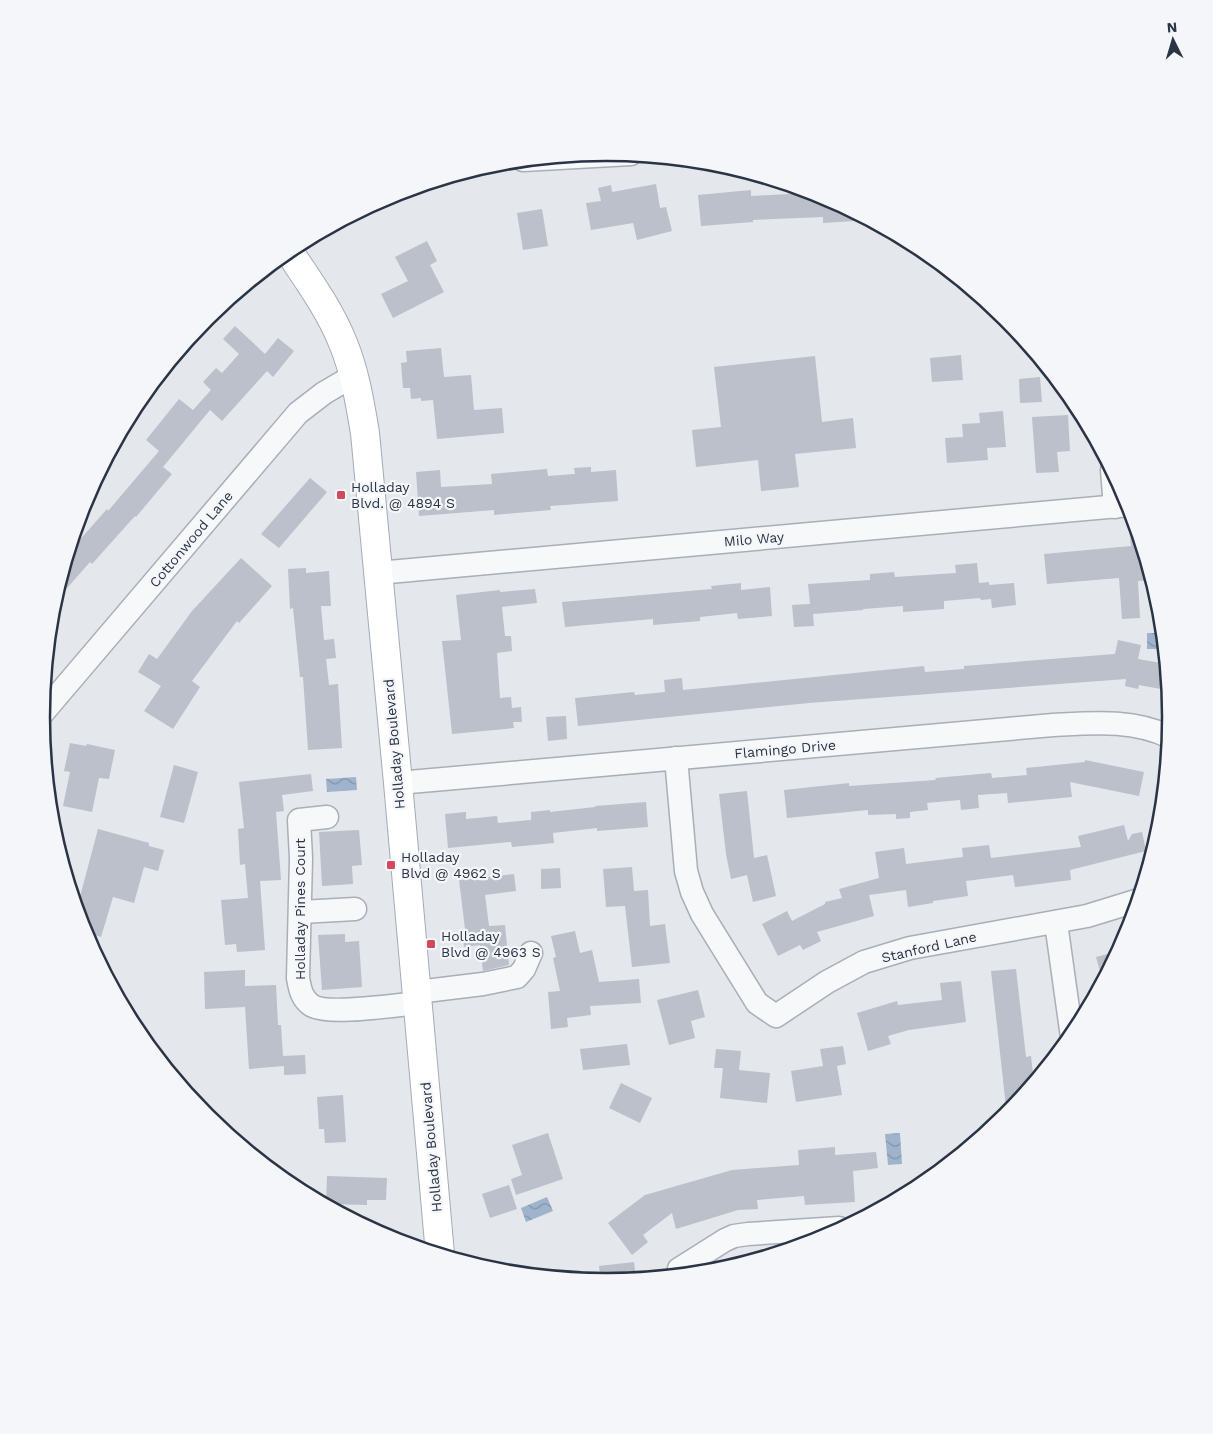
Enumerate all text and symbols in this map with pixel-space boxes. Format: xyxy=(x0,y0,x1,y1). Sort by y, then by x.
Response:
north arrow xyxy=(1148,15,1198,65)
text: N xyxy=(1166,19,1178,35)
place label: Holladay Blvd. @ 4894 S xyxy=(351,479,455,511)
street label: Cottonwood Lane xyxy=(146,488,236,590)
marker: Holladay Blvd. @ 4894 S xyxy=(335,489,347,501)
street label: Milo Way xyxy=(723,528,786,550)
street label: Holladay Boulevard xyxy=(380,678,408,810)
street label: Flamingo Drive xyxy=(734,737,836,761)
street label: Holladay Pines Court xyxy=(292,838,308,980)
place label: Holladay Blvd @ 4962 S xyxy=(401,849,501,881)
marker: Holladay Blvd @ 4962 S xyxy=(385,859,397,871)
place label: Holladay Blvd @ 4963 S xyxy=(441,928,541,960)
street label: Stanford Lane xyxy=(880,928,978,966)
marker: Holladay Blvd @ 4963 S xyxy=(425,938,437,950)
street label: Holladay Boulevard xyxy=(417,1081,445,1213)

